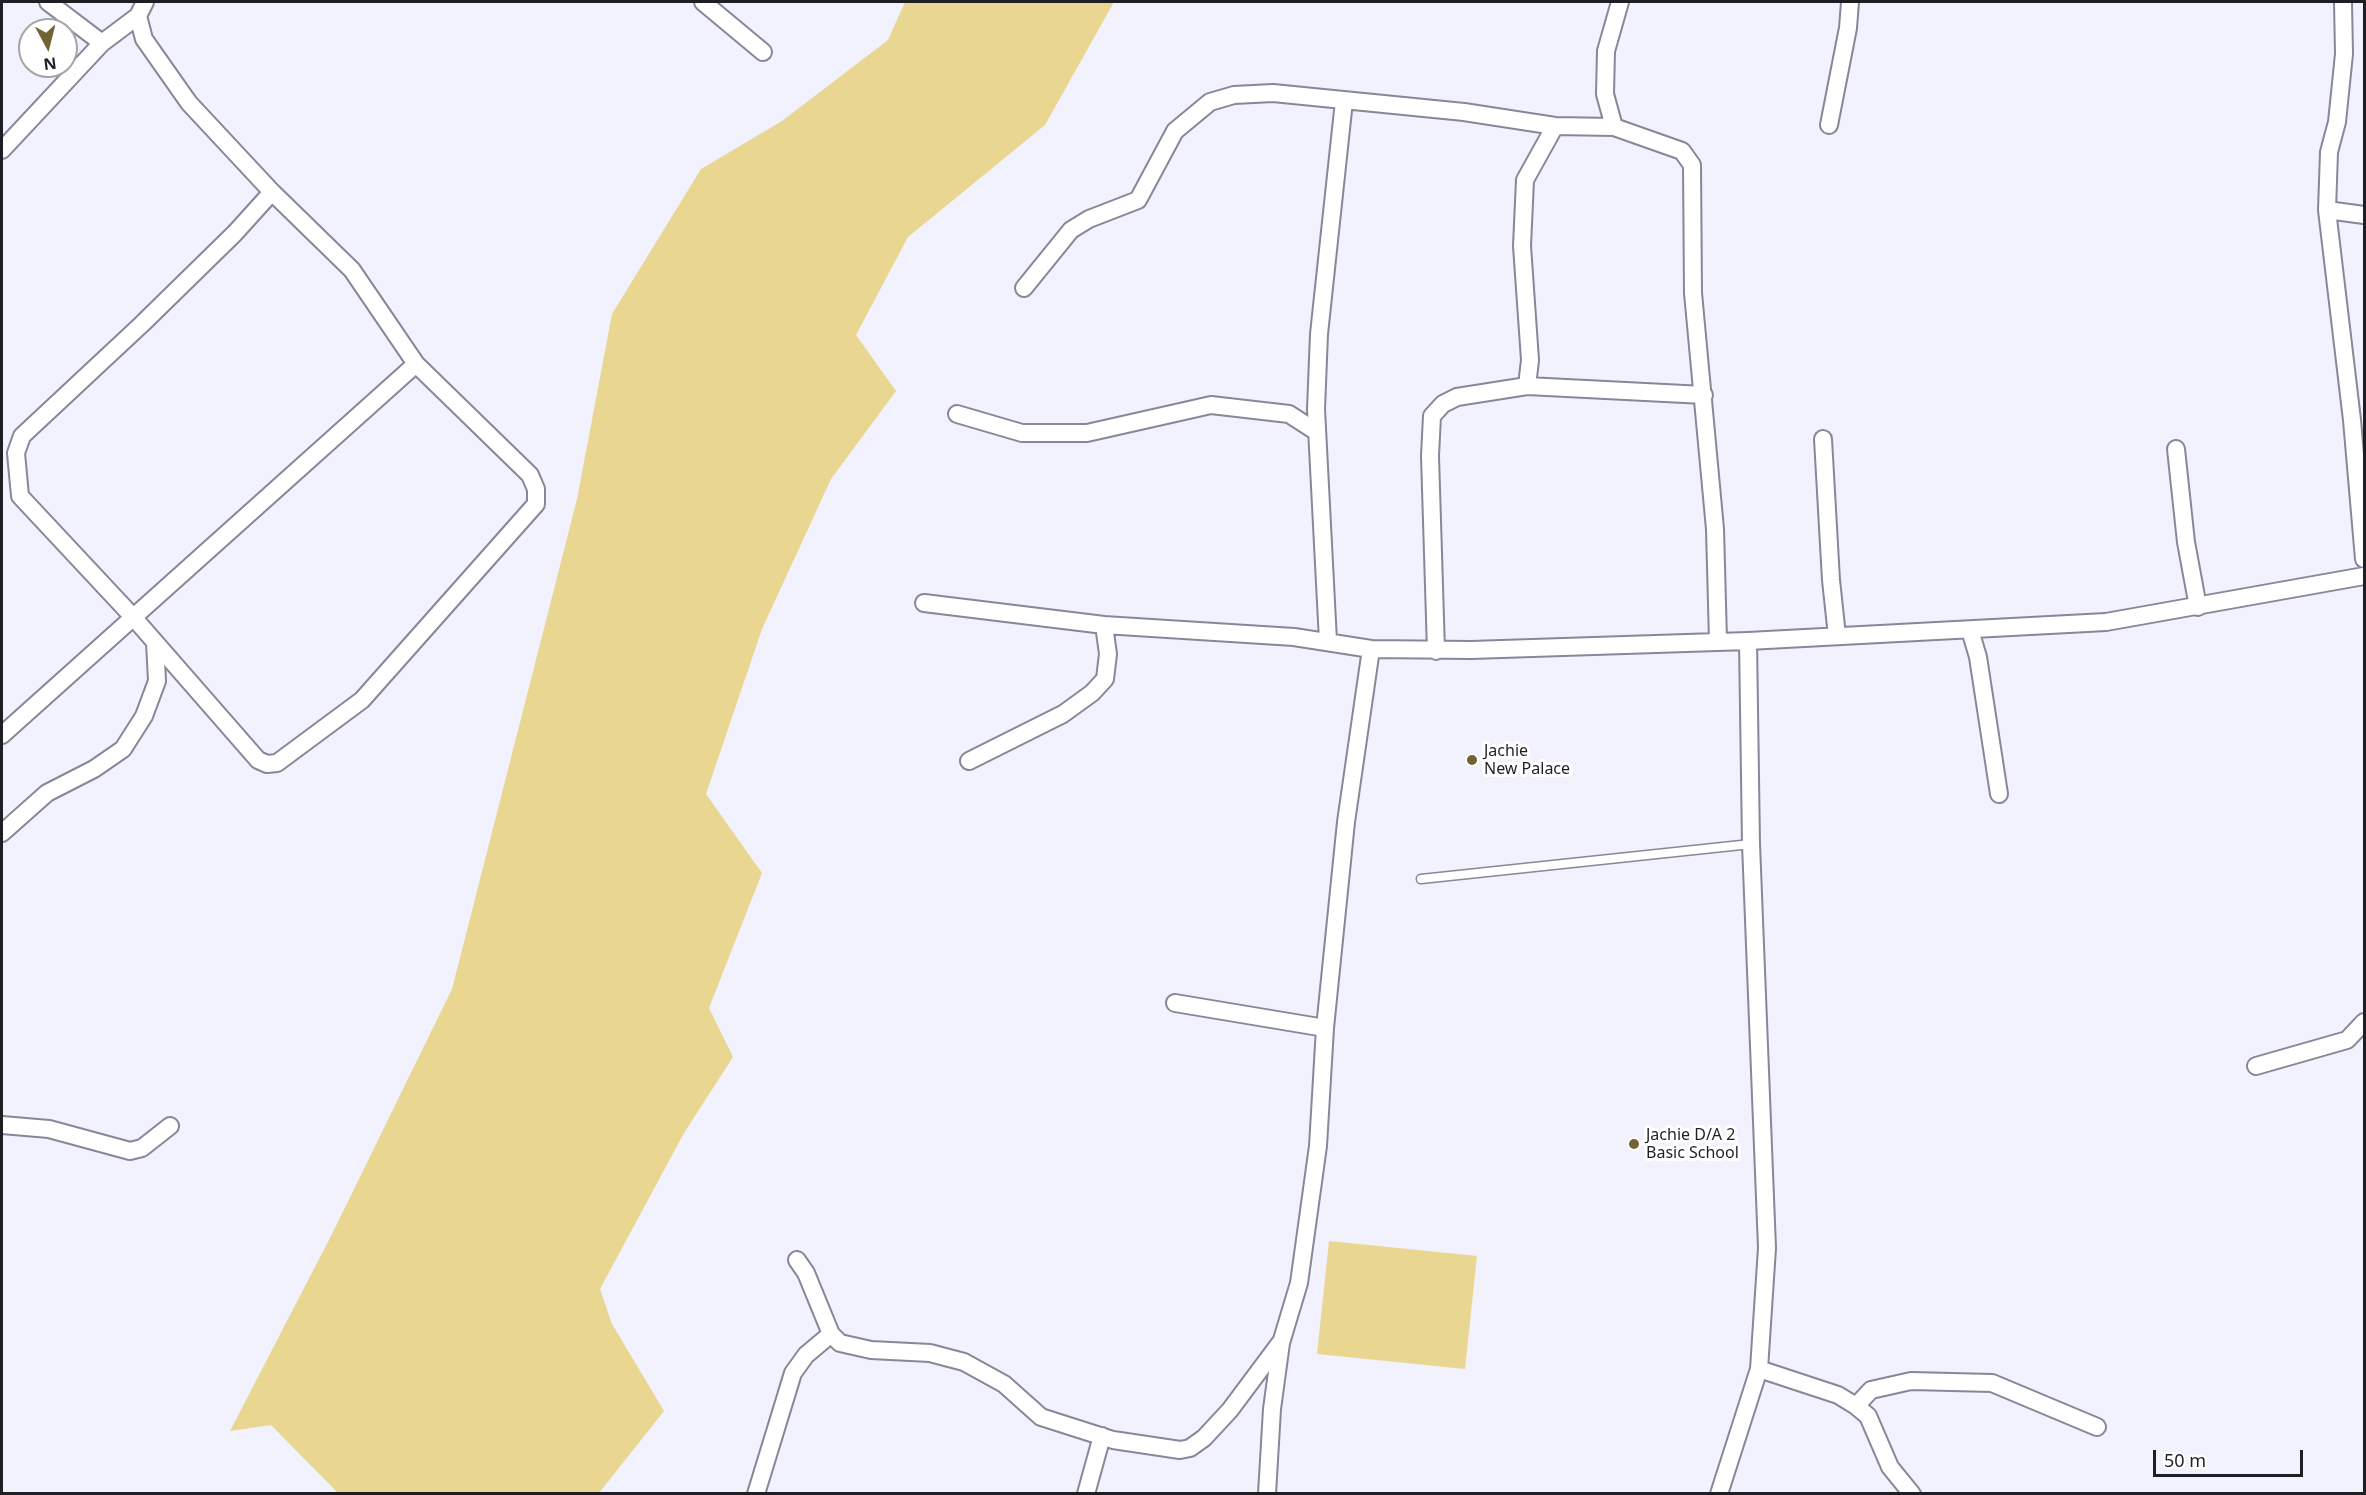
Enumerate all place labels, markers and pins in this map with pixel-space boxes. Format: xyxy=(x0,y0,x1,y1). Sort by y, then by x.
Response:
place label: Jachie New Palace xyxy=(1484,741,1570,779)
marker: Jachie New Palace xyxy=(1465,753,1479,767)
place label: Jachie D/A 2 Basic School xyxy=(1646,1125,1739,1163)
marker: Jachie D/A 2 Basic School xyxy=(1627,1137,1641,1151)

